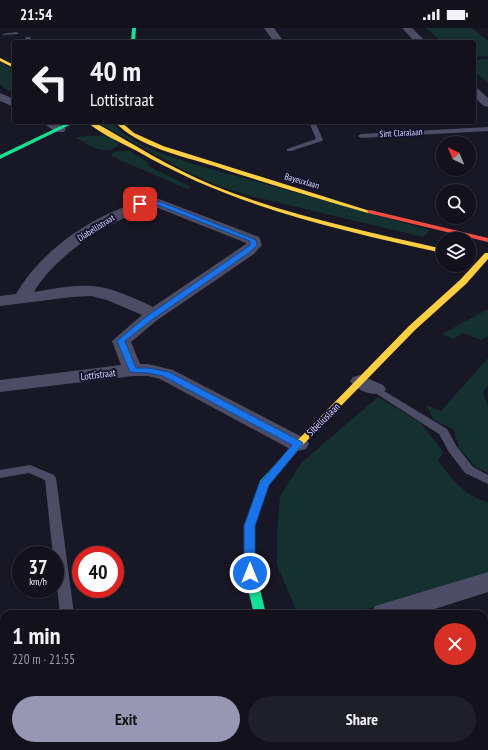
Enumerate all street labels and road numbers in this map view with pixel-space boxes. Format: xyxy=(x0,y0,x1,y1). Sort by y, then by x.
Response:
street label: Sint Claralaan xyxy=(379,126,423,139)
street label: Bayeuxlaan xyxy=(283,170,321,191)
street label: Diabellistraat xyxy=(75,212,117,243)
street label: Lottistraat xyxy=(80,366,117,383)
street label: Sibeliuslaan xyxy=(304,400,343,439)

